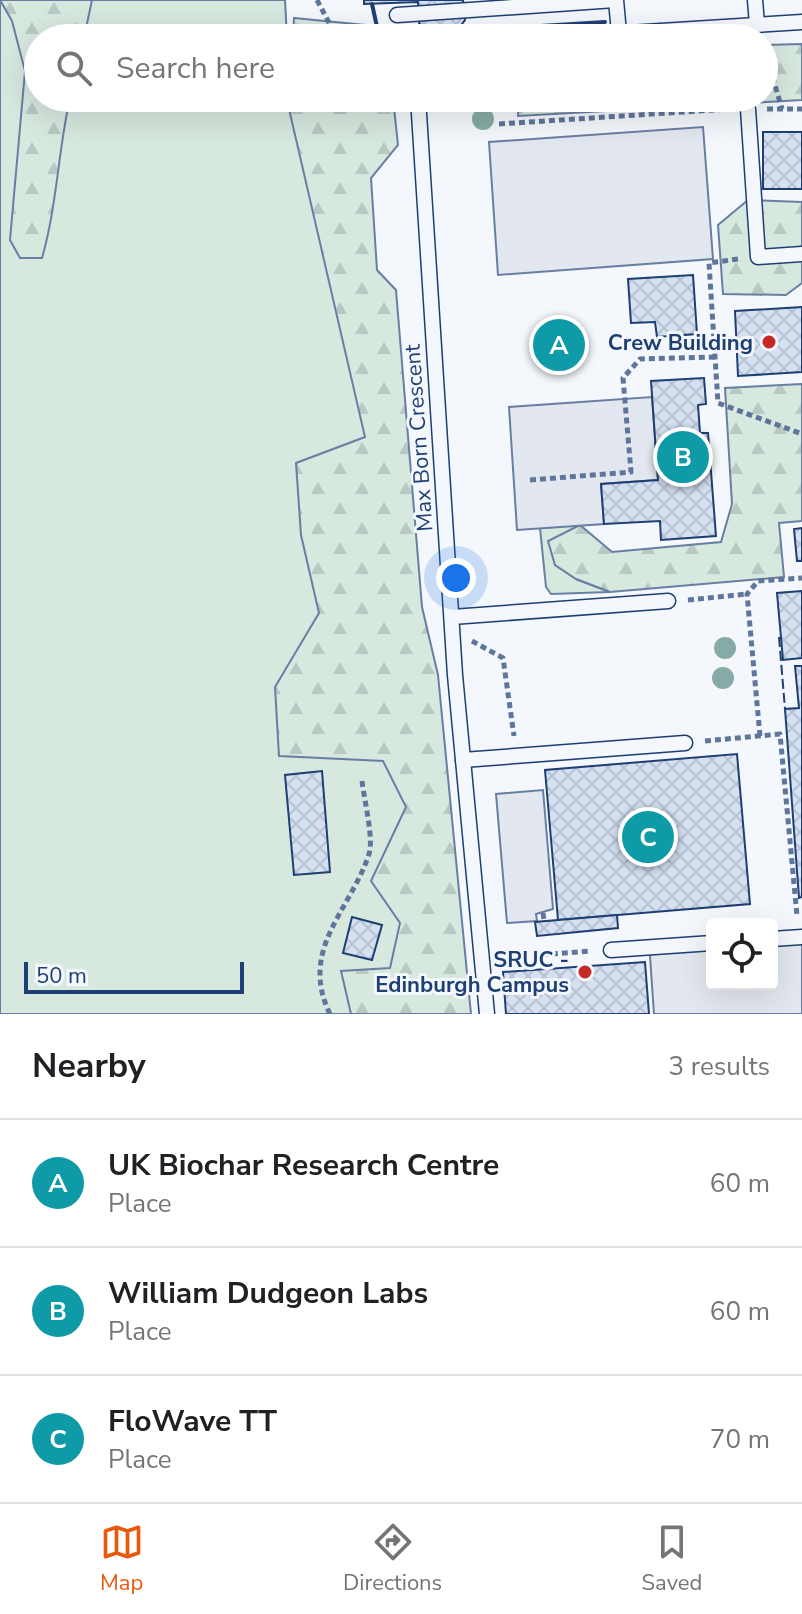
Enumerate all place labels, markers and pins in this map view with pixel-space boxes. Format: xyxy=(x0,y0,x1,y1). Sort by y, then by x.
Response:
pin: A xyxy=(533,315,585,375)
place label: Crew Building xyxy=(608,328,753,358)
marker: Crew Building xyxy=(760,333,778,351)
pin: B xyxy=(657,427,709,487)
pin: C xyxy=(622,807,674,867)
place label: SRUC - Edinburgh Campus xyxy=(375,945,569,1000)
marker: SRUC - Edinburgh Campus xyxy=(576,963,594,981)

